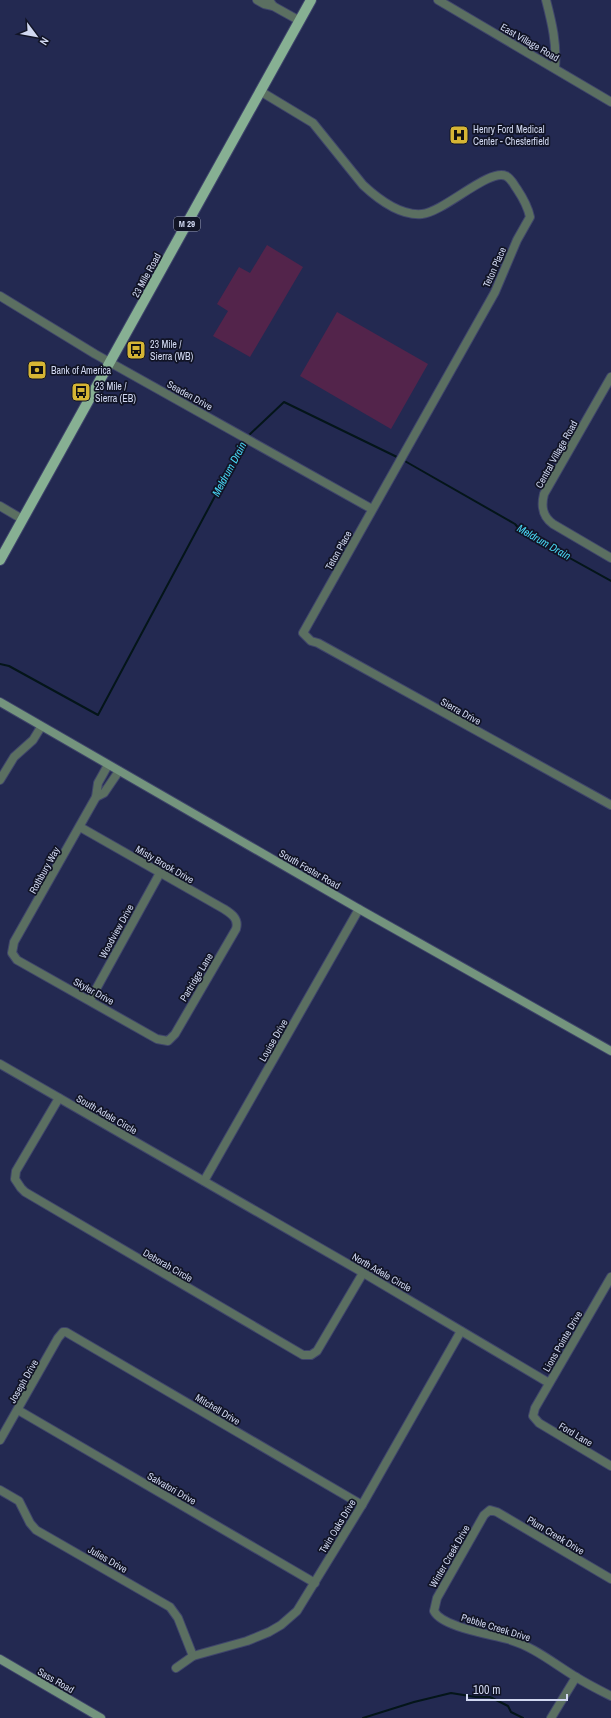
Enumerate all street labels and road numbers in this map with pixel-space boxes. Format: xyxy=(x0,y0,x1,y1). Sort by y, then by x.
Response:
street label: East Village Road xyxy=(498,20,561,64)
road number: M 29 xyxy=(174,217,200,231)
street label: Teton Place xyxy=(480,245,509,289)
street label: 23 Mile Road xyxy=(129,251,164,300)
street label: Seaden Drive xyxy=(165,378,215,413)
street label: Central Village Road xyxy=(532,418,580,490)
street label: Teton Place xyxy=(322,528,355,572)
street label: Sierra Drive xyxy=(438,695,484,728)
street label: Misty Brook Drive xyxy=(133,843,197,887)
street label: Rothbury Way xyxy=(26,844,63,896)
street label: South Foster Road xyxy=(277,847,343,892)
street label: Woodview Drive xyxy=(96,901,137,961)
street label: Partridge Lane xyxy=(177,950,216,1004)
street label: Skyler Drive xyxy=(71,975,117,1008)
street label: Louise Drive xyxy=(256,1016,291,1064)
street label: South Adele Circle xyxy=(74,1092,140,1137)
street label: Deborah Circle xyxy=(141,1246,195,1285)
street label: North Adele Circle xyxy=(350,1250,414,1295)
street label: Lions Pointe Drive xyxy=(540,1308,585,1374)
street label: Joseph Drive xyxy=(6,1357,41,1405)
street label: Mitchell Drive xyxy=(193,1391,243,1428)
street label: Ford Lane xyxy=(557,1419,595,1450)
street label: Salvatori Drive xyxy=(145,1469,199,1508)
street label: Twin Oaks Drive xyxy=(316,1497,359,1556)
street label: Plum Creek Drive xyxy=(525,1513,587,1558)
street label: Winter Creek Drive xyxy=(426,1522,473,1590)
street label: Julies Drive xyxy=(86,1543,130,1576)
street label: Pebble Creek Drive xyxy=(460,1611,532,1644)
street label: Sass Road xyxy=(35,1665,76,1696)

